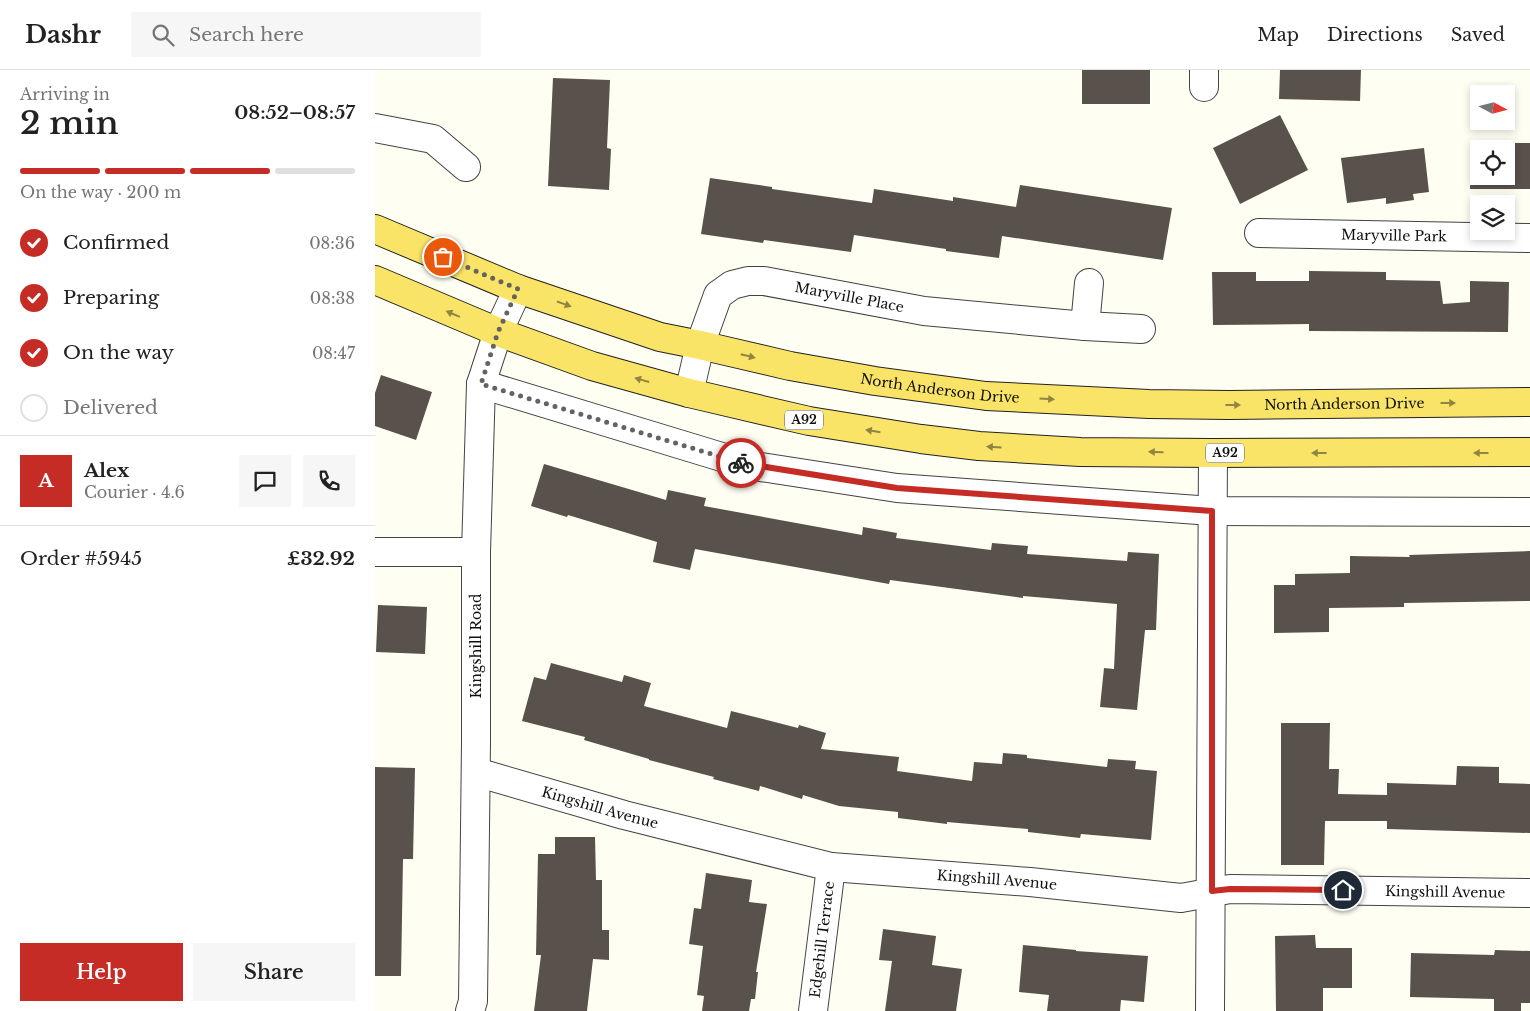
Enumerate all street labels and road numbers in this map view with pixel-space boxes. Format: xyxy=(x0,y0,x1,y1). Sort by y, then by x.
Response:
street label: Maryville Park xyxy=(1341,226,1447,245)
street label: Maryville Place xyxy=(793,278,905,316)
street label: North Anderson Drive xyxy=(859,370,1020,407)
street label: North Anderson Drive xyxy=(1264,394,1425,414)
road number: A92 xyxy=(785,410,823,430)
road number: A92 xyxy=(1206,443,1244,462)
street label: Kingshill Road xyxy=(467,593,485,698)
street label: Kingshill Avenue xyxy=(540,783,660,832)
street label: Kingshill Avenue xyxy=(936,866,1058,894)
street label: Edgehill Terrace xyxy=(806,880,838,999)
street label: Kingshill Avenue xyxy=(1385,882,1506,902)

